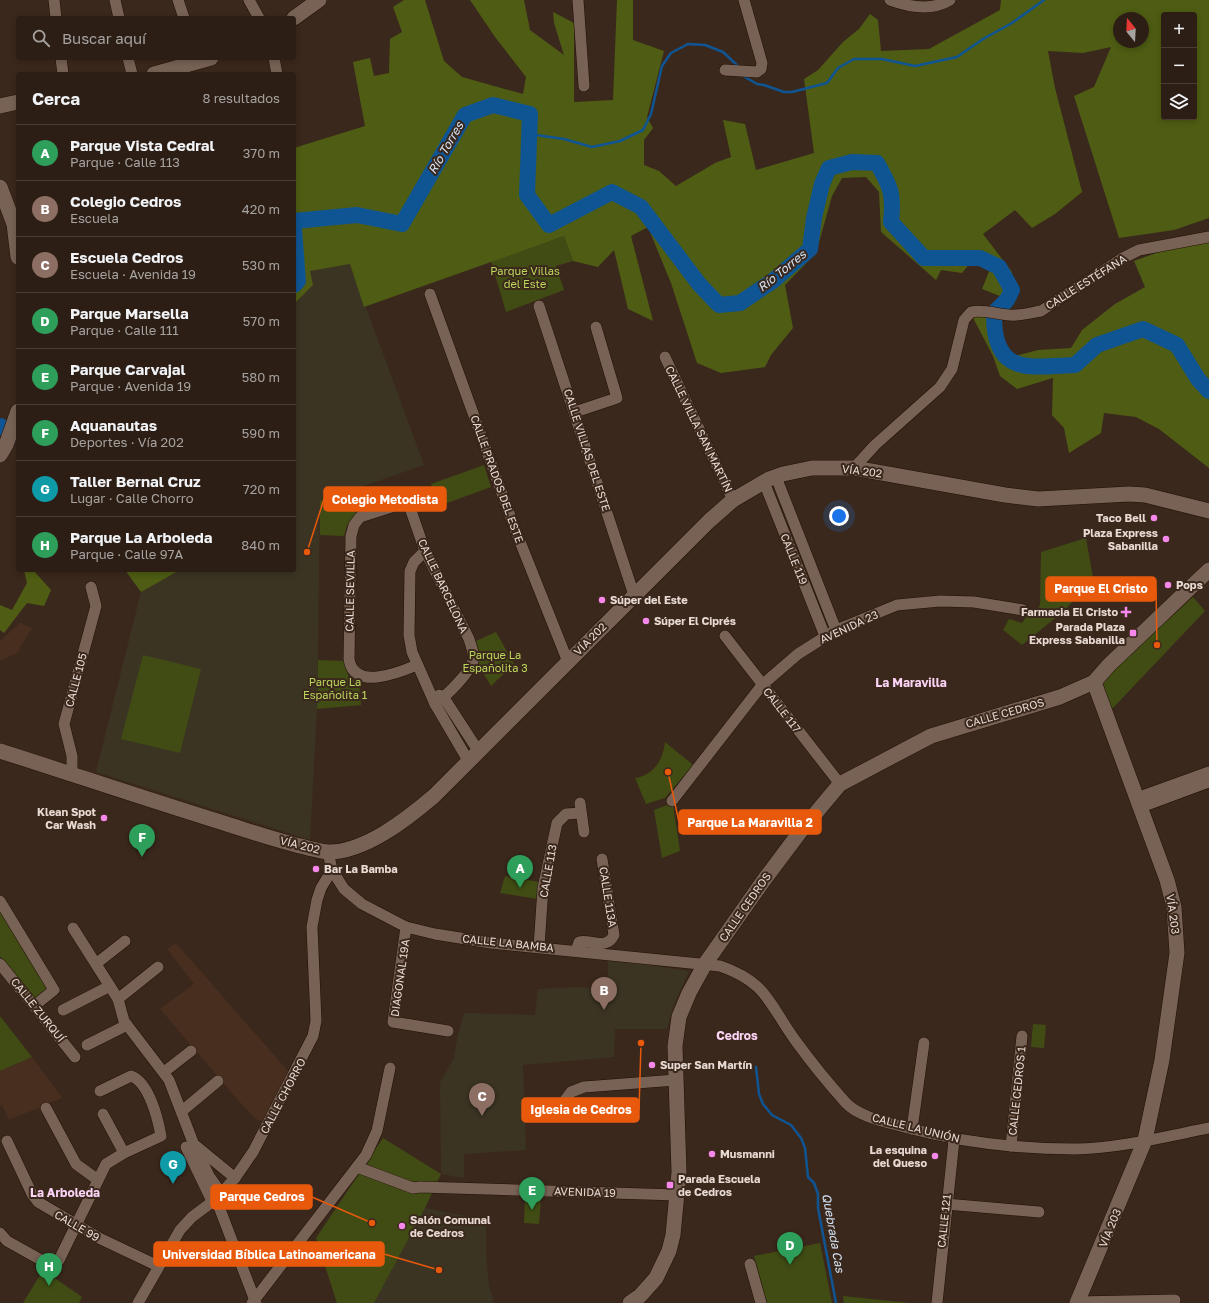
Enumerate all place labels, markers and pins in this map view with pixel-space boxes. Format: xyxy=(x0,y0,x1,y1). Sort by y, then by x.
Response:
callout: Colegio Metodista xyxy=(324,487,446,511)
place label: Taco Bell xyxy=(1096,511,1146,524)
marker: Taco Bell xyxy=(1149,513,1159,523)
place label: Plaza Express Sabanilla xyxy=(1083,526,1158,552)
marker: Plaza Express Sabanilla xyxy=(1161,534,1171,544)
callout: Parque El Cristo xyxy=(1046,577,1156,601)
place label: Pops xyxy=(1176,578,1203,591)
marker: Pops xyxy=(1163,580,1173,590)
place label: Súper del Este xyxy=(610,593,688,606)
marker: Súper del Este xyxy=(597,595,607,605)
place label: Farmacia El Cristo xyxy=(1021,605,1118,618)
marker: Farmacia El Cristo xyxy=(1121,607,1131,617)
place label: Súper El Ciprés xyxy=(654,614,736,627)
marker: Súper El Ciprés xyxy=(641,616,651,626)
place label: Parada Plaza Express Sabanilla xyxy=(1029,620,1125,646)
marker: Parada Plaza Express Sabanilla xyxy=(1128,628,1138,638)
place label: Klean Spot Car Wash xyxy=(37,805,97,831)
callout: Parque La Maravilla 2 xyxy=(679,810,821,834)
marker: Klean Spot Car Wash xyxy=(99,813,109,823)
pin: F xyxy=(129,824,155,857)
pin: A xyxy=(507,855,533,888)
place label: Bar La Bamba xyxy=(324,862,398,875)
marker: Bar La Bamba xyxy=(311,864,321,874)
pin: B xyxy=(591,977,617,1010)
place label: Super San Martín xyxy=(660,1058,752,1071)
marker: Super San Martín xyxy=(647,1060,657,1070)
pin: C xyxy=(469,1083,495,1116)
callout: Iglesia de Cedros xyxy=(522,1098,639,1122)
place label: La esquina del Queso xyxy=(869,1143,927,1169)
place label: Musmanni xyxy=(720,1147,775,1160)
marker: Musmanni xyxy=(707,1149,717,1159)
pin: G xyxy=(160,1151,186,1184)
marker: La esquina del Queso xyxy=(930,1151,940,1161)
place label: Parada Escuela de Cedros xyxy=(678,1172,760,1198)
pin: E xyxy=(519,1177,545,1210)
marker: Parada Escuela de Cedros xyxy=(665,1180,675,1190)
callout: Parque Cedros xyxy=(211,1185,312,1209)
place label: Salón Comunal de Cedros xyxy=(410,1213,491,1239)
marker: Salón Comunal de Cedros xyxy=(397,1221,407,1231)
pin: D xyxy=(777,1232,803,1265)
callout: Universidad Bíblica Latinoamericana xyxy=(154,1242,384,1266)
pin: H xyxy=(36,1253,62,1286)

